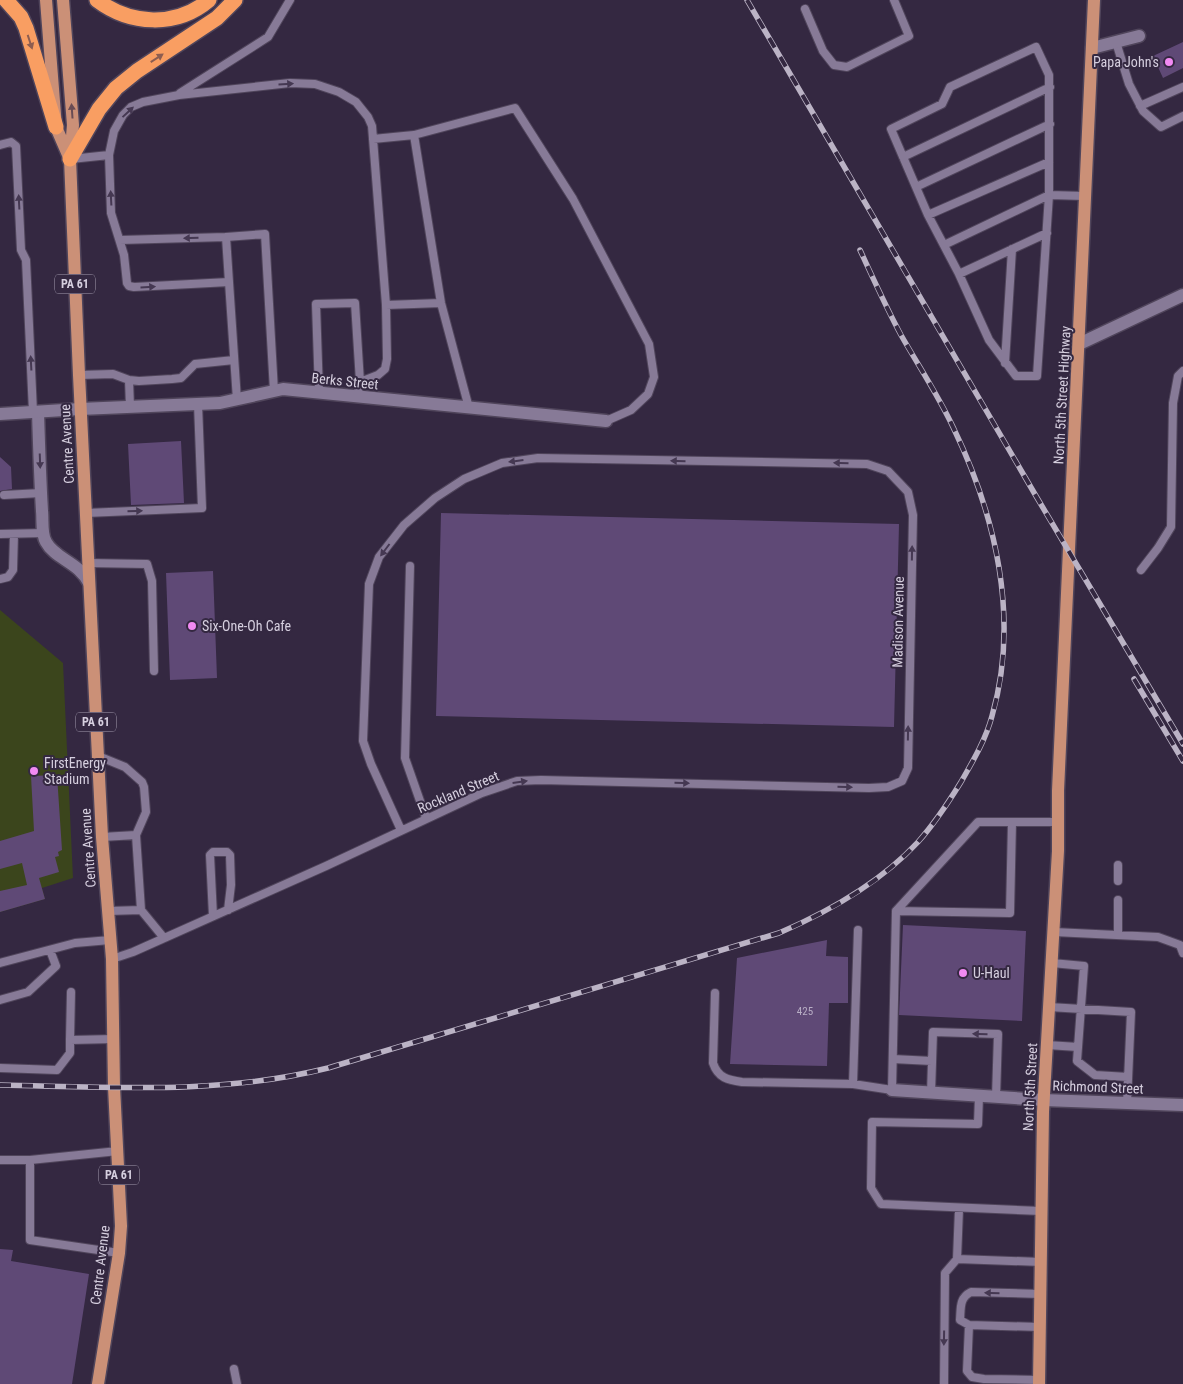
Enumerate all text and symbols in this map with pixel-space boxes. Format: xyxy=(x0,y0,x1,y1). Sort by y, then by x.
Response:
one-way arrow xyxy=(27,34,35,49)
one-way arrow xyxy=(150,53,164,62)
place label: Papa John's xyxy=(1093,54,1159,70)
marker: Papa John's xyxy=(1163,56,1175,68)
one-way arrow xyxy=(278,79,294,87)
one-way arrow xyxy=(67,102,75,118)
one-way arrow xyxy=(121,106,133,118)
one-way arrow xyxy=(106,190,114,206)
one-way arrow xyxy=(14,194,22,210)
one-way arrow xyxy=(183,234,199,242)
road number: PA 61 xyxy=(55,274,95,294)
one-way arrow xyxy=(140,282,156,290)
street label: North 5th Street Highway xyxy=(1050,325,1074,465)
one-way arrow xyxy=(26,355,34,371)
street label: Berks Street xyxy=(311,370,379,392)
street label: Centre Avenue xyxy=(57,403,77,484)
one-way arrow xyxy=(36,453,44,469)
one-way arrow xyxy=(508,457,524,465)
one-way arrow xyxy=(670,457,686,465)
one-way arrow xyxy=(833,459,849,467)
one-way arrow xyxy=(127,507,143,515)
one-way arrow xyxy=(380,543,390,557)
one-way arrow xyxy=(909,545,917,561)
street label: Madison Avenue xyxy=(889,576,907,668)
place label: Six-One-Oh Cafe xyxy=(202,618,292,634)
marker: Six-One-Oh Cafe xyxy=(186,620,198,632)
road number: PA 61 xyxy=(76,712,116,732)
one-way arrow xyxy=(905,725,913,741)
place label: FirstEnergy Stadium xyxy=(44,755,106,787)
marker: FirstEnergy Stadium xyxy=(28,765,40,777)
street label: Rockland Street xyxy=(415,768,501,816)
one-way arrow xyxy=(513,777,529,785)
one-way arrow xyxy=(675,780,691,788)
one-way arrow xyxy=(837,783,853,791)
street label: Centre Avenue xyxy=(77,807,99,888)
place label: U-Haul xyxy=(973,965,1010,981)
marker: U-Haul xyxy=(957,967,969,979)
house number: 425 xyxy=(797,1005,813,1018)
one-way arrow xyxy=(972,1029,988,1037)
street label: North 5th Street xyxy=(1020,1043,1040,1131)
street label: Richmond Street xyxy=(1052,1077,1144,1097)
road number: PA 61 xyxy=(99,1166,139,1184)
street label: Centre Avenue xyxy=(87,1224,113,1305)
one-way arrow xyxy=(983,1289,999,1297)
one-way arrow xyxy=(940,1331,948,1347)

